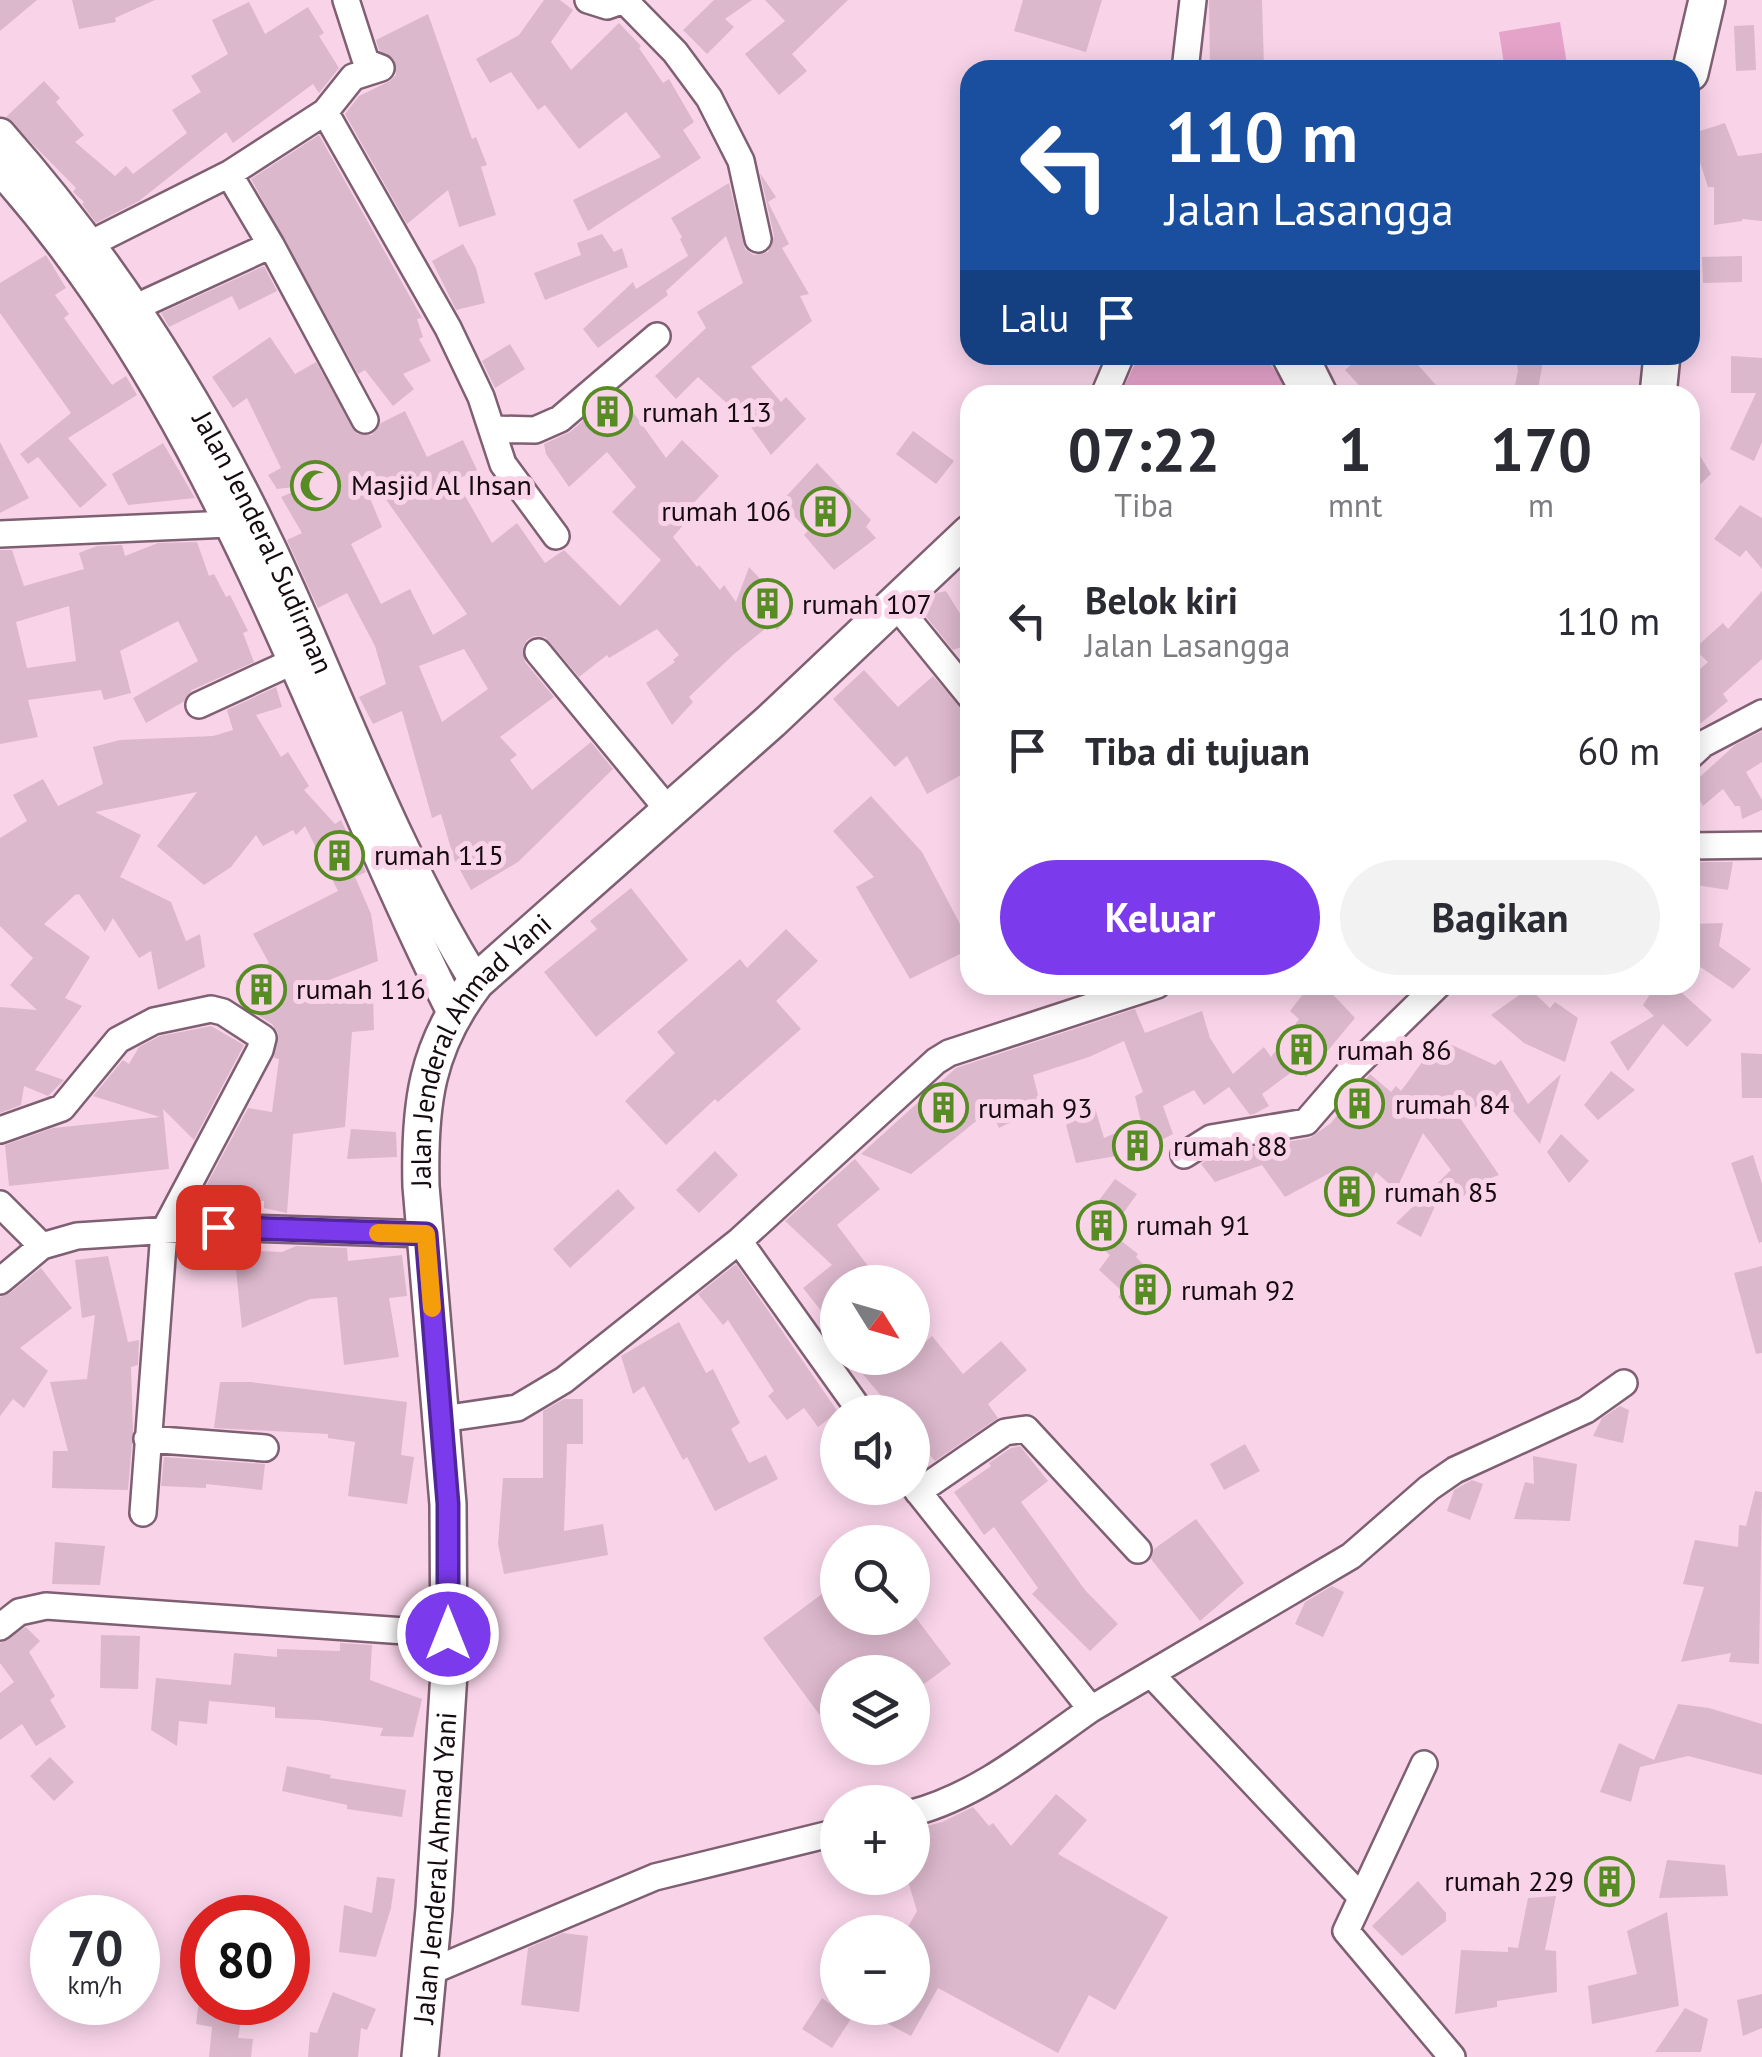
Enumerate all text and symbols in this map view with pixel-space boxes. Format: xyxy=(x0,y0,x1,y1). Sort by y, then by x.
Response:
text: 110 m xyxy=(1165,91,1358,181)
icon: left xyxy=(1000,100,1130,230)
text: Jalan Lasangga xyxy=(1165,179,1454,237)
icon: arrive xyxy=(1089,290,1144,345)
text: Lalu xyxy=(1000,293,1069,342)
building icon: rumah 113 xyxy=(581,386,633,438)
place label: rumah 113 xyxy=(642,393,772,430)
street label: Jalan Jenderal Sudirman xyxy=(184,403,343,679)
text: 07:22 xyxy=(1068,410,1220,488)
text: 1 xyxy=(1338,410,1372,488)
text: 170 xyxy=(1490,410,1592,488)
mosque icon: Masjid Al Ihsan xyxy=(290,459,342,511)
place label: Masjid Al Ihsan xyxy=(351,466,532,503)
text: Tiba xyxy=(1114,484,1174,526)
text: mnt xyxy=(1328,484,1382,526)
text: m xyxy=(1528,484,1554,526)
building icon: rumah 106 xyxy=(800,485,852,537)
place label: rumah 106 xyxy=(661,492,791,529)
text: Belok kiri xyxy=(1085,575,1238,624)
building icon: rumah 107 xyxy=(741,578,793,630)
place label: rumah 107 xyxy=(802,585,932,622)
icon: left xyxy=(1000,593,1055,648)
text: 110 m xyxy=(1557,596,1660,645)
text: Jalan Lasangga xyxy=(1085,624,1290,666)
icon: arrive xyxy=(1000,723,1055,778)
text: Tiba di tujuan xyxy=(1085,726,1310,775)
text: 60 m xyxy=(1578,726,1660,775)
building icon: rumah 115 xyxy=(313,829,365,881)
place label: rumah 115 xyxy=(374,836,504,873)
button: Keluar xyxy=(1000,860,1320,975)
button: Bagikan xyxy=(1340,860,1660,975)
street label: Jalan Jenderal Ahmad Yani xyxy=(402,905,559,1189)
building icon: rumah 116 xyxy=(235,963,287,1015)
place label: rumah 116 xyxy=(296,970,426,1007)
building icon: rumah 86 xyxy=(1276,1024,1328,1076)
place label: rumah 86 xyxy=(1337,1031,1452,1068)
building icon: rumah 84 xyxy=(1334,1078,1386,1130)
building icon: rumah 93 xyxy=(917,1082,969,1134)
place label: rumah 84 xyxy=(1395,1085,1510,1122)
place label: rumah 93 xyxy=(978,1089,1093,1126)
building icon: rumah 88 xyxy=(1112,1120,1164,1172)
place label: rumah 88 xyxy=(1173,1127,1288,1164)
building icon: rumah 85 xyxy=(1323,1166,1375,1218)
place label: rumah 85 xyxy=(1384,1173,1499,1210)
pin xyxy=(176,1185,261,1270)
building icon: rumah 91 xyxy=(1075,1199,1127,1251)
icon: arrive xyxy=(191,1200,246,1255)
place label: rumah 91 xyxy=(1136,1206,1251,1243)
building icon: rumah 92 xyxy=(1120,1264,1172,1316)
north arrow xyxy=(820,1265,930,1375)
map controls xyxy=(820,1265,930,2025)
place label: rumah 92 xyxy=(1181,1271,1296,1308)
button: sound xyxy=(820,1395,930,1505)
button: search xyxy=(820,1525,930,1635)
position arrow xyxy=(396,1582,500,1686)
button: layers xyxy=(820,1655,930,1765)
street label: Jalan Jenderal Ahmad Yani xyxy=(404,1711,465,2026)
button: + xyxy=(820,1785,930,1895)
building icon: rumah 229 xyxy=(1583,1855,1635,1907)
place label: rumah 229 xyxy=(1444,1862,1574,1899)
speed limit sign: 80 xyxy=(180,1895,310,2025)
text: 70 xyxy=(67,1915,123,1980)
button: − xyxy=(820,1915,930,2025)
text: km/h xyxy=(68,1969,122,2001)

